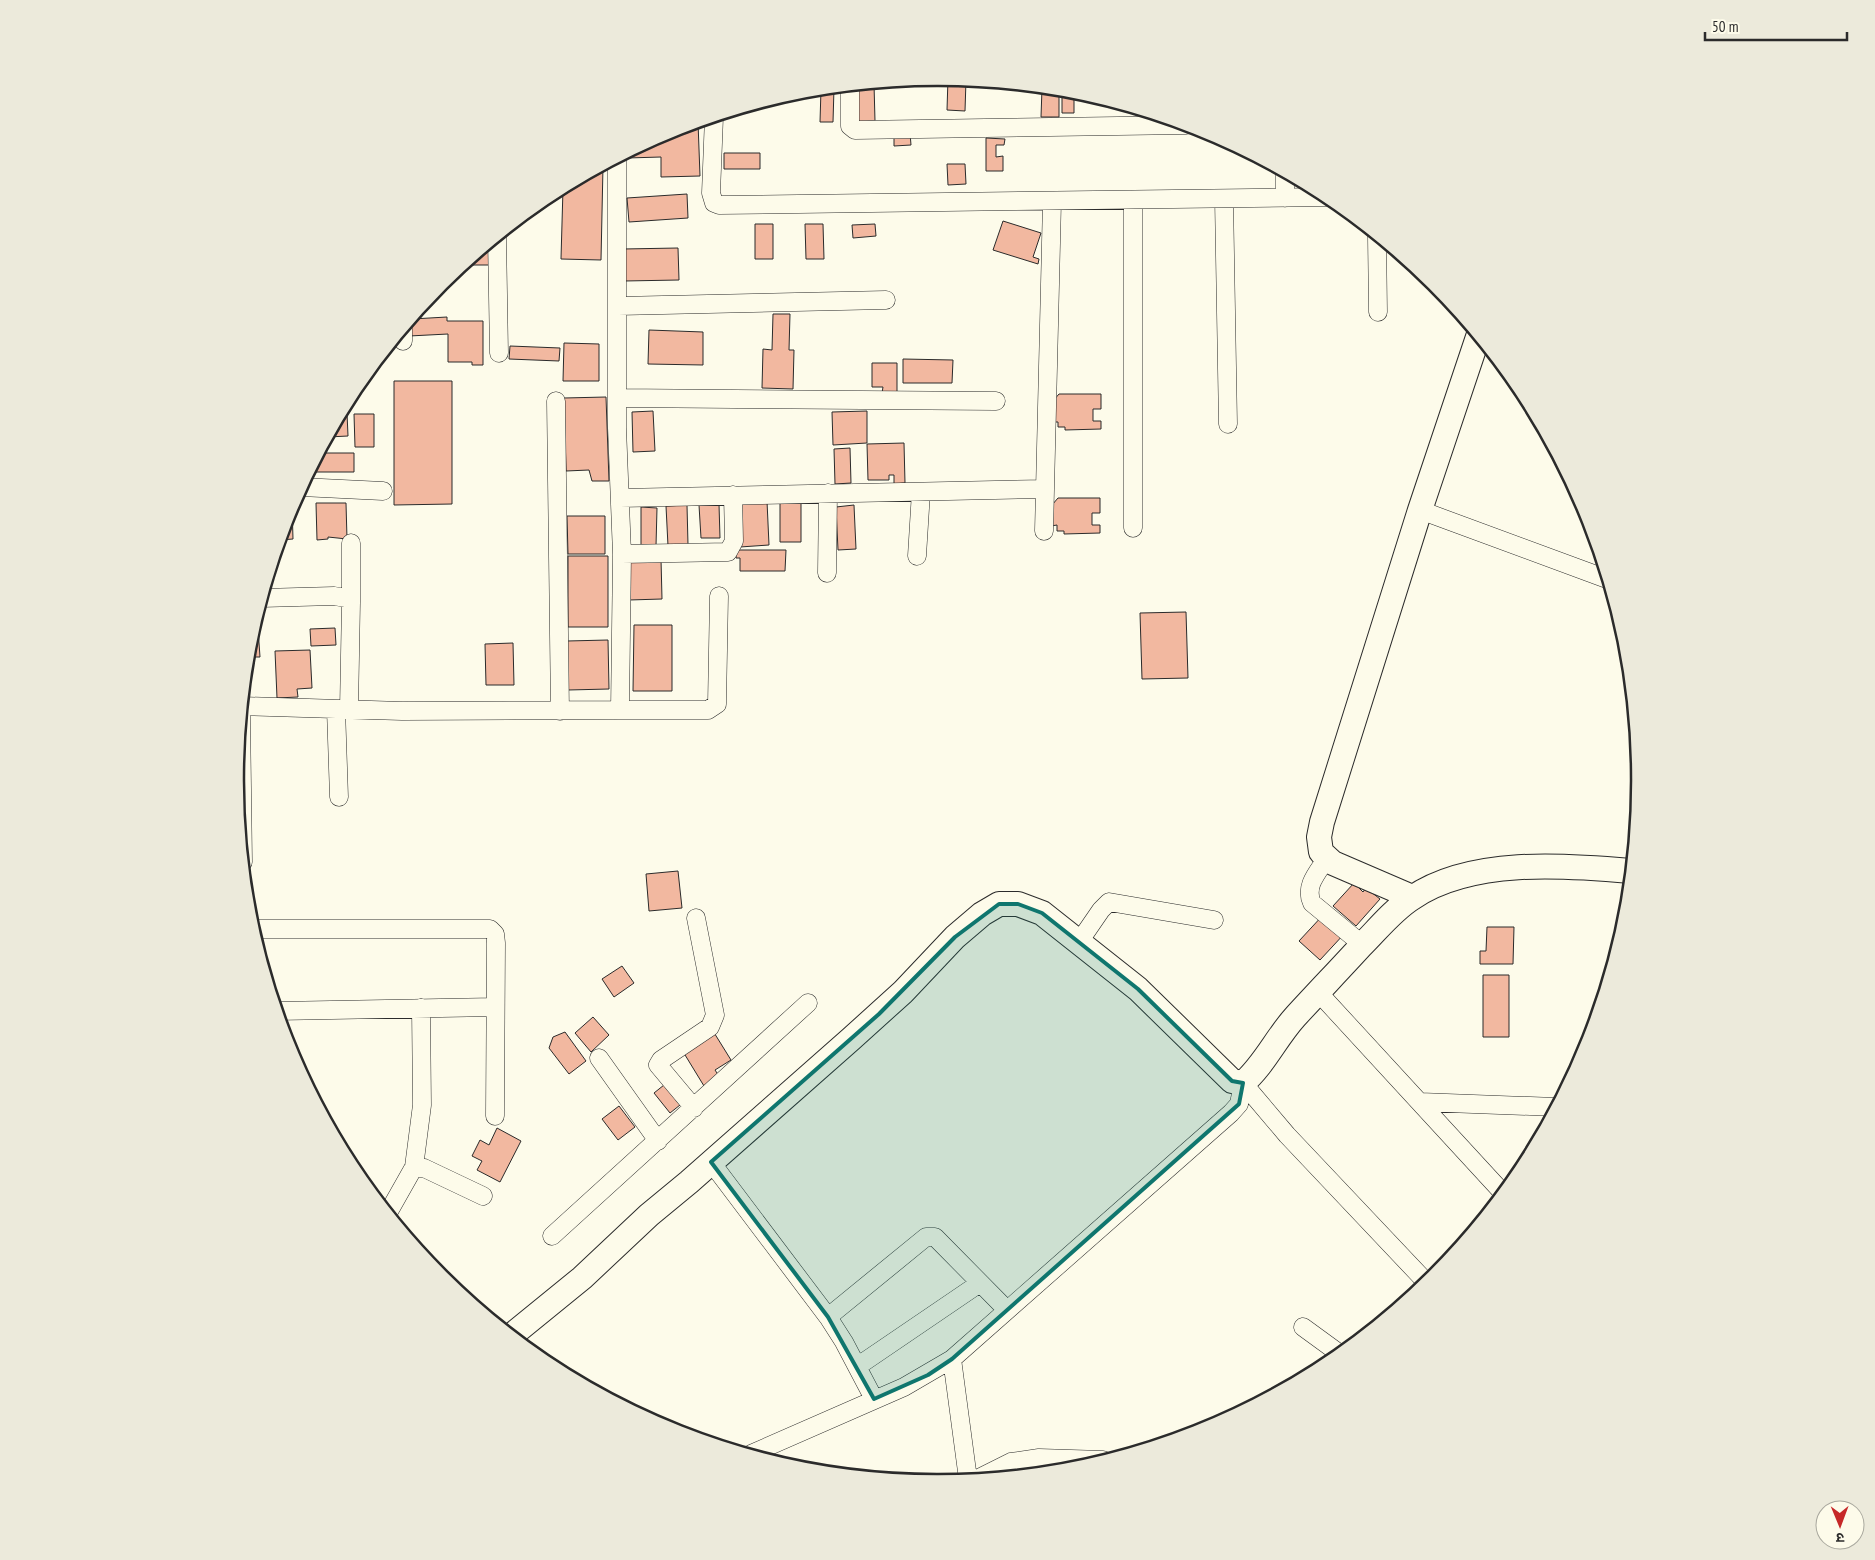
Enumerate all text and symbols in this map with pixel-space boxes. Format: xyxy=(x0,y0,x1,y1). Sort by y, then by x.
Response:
scale bar xyxy=(1705,10,1848,42)
text: 50 m xyxy=(1712,17,1738,36)
north arrow xyxy=(1815,1500,1865,1550)
text: उ xyxy=(1835,1529,1844,1547)

